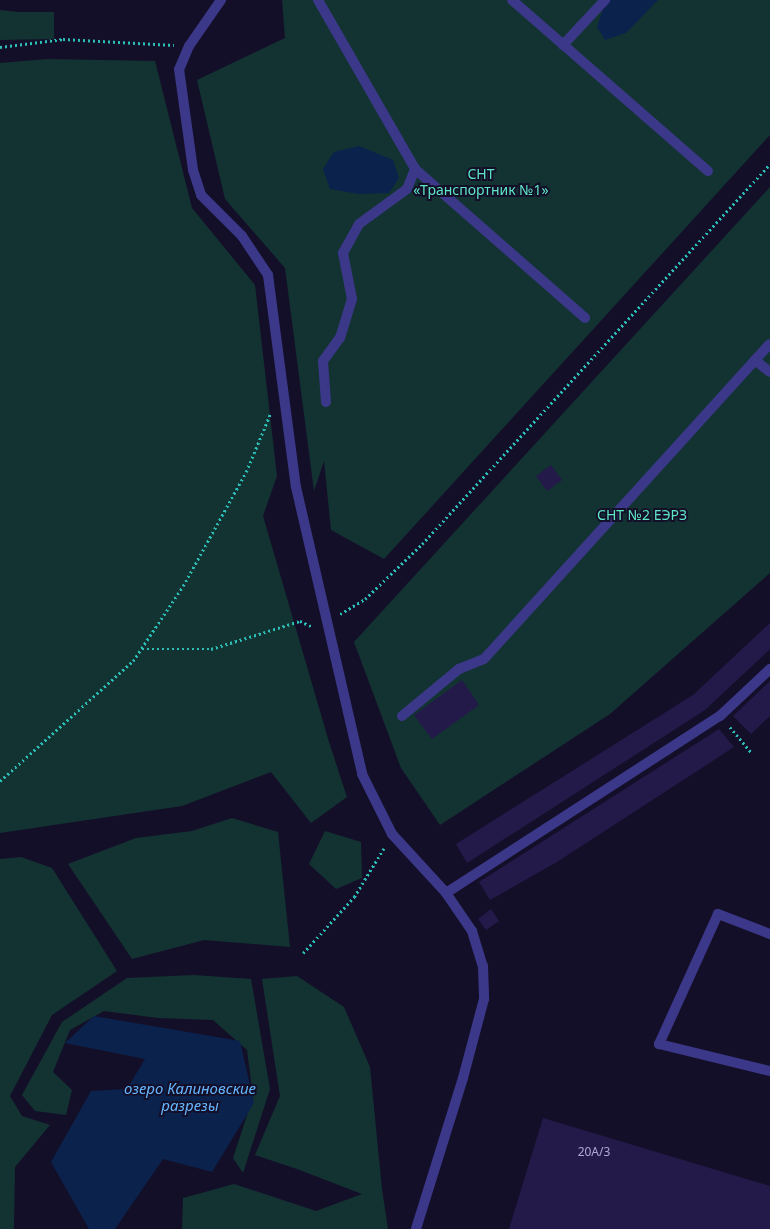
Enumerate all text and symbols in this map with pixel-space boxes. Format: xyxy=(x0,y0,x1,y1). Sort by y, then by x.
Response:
park label: СНТ «Транспортник №1» xyxy=(413,166,549,198)
park label: СНТ №2 ЕЭРЗ xyxy=(597,507,687,523)
water label: озеро Калиновские разрезы xyxy=(124,1079,256,1114)
house number: 20А/3 xyxy=(578,1145,610,1159)

